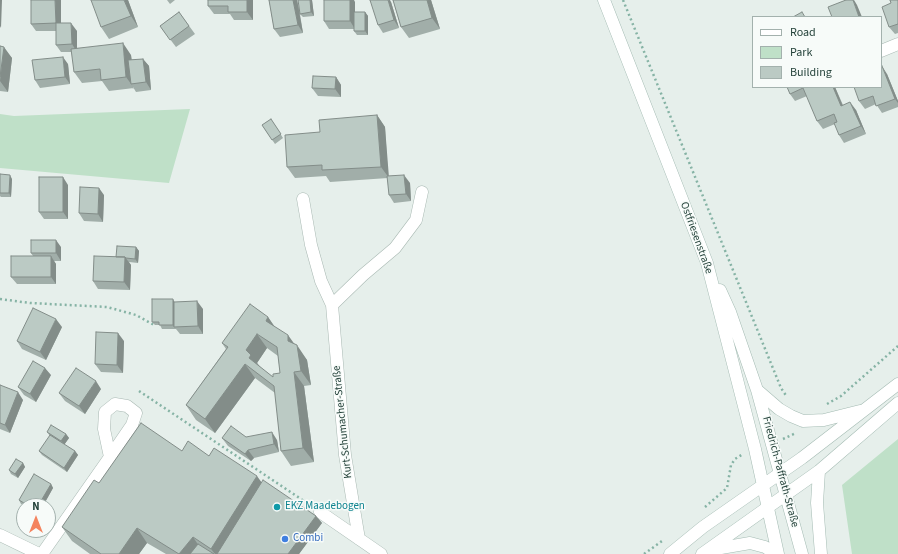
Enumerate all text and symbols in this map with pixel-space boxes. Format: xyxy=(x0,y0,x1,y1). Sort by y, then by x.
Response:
legend xyxy=(752,16,882,88)
text: Road xyxy=(790,24,816,41)
text: Park xyxy=(790,44,812,61)
text: Building xyxy=(790,64,832,81)
street label: Ostfriesenstraße xyxy=(677,200,715,276)
street label: Kurt-Schumacher-Straße xyxy=(330,365,356,479)
street label: Friedrich-Paffrath-Straße xyxy=(759,415,801,529)
north arrow xyxy=(16,498,56,538)
text: N xyxy=(32,499,40,514)
place label: EKZ Maadebogen xyxy=(285,500,365,514)
marker: EKZ Maadebogen xyxy=(272,502,282,512)
place label: Combi xyxy=(293,532,323,546)
marker: Combi xyxy=(280,534,290,544)

